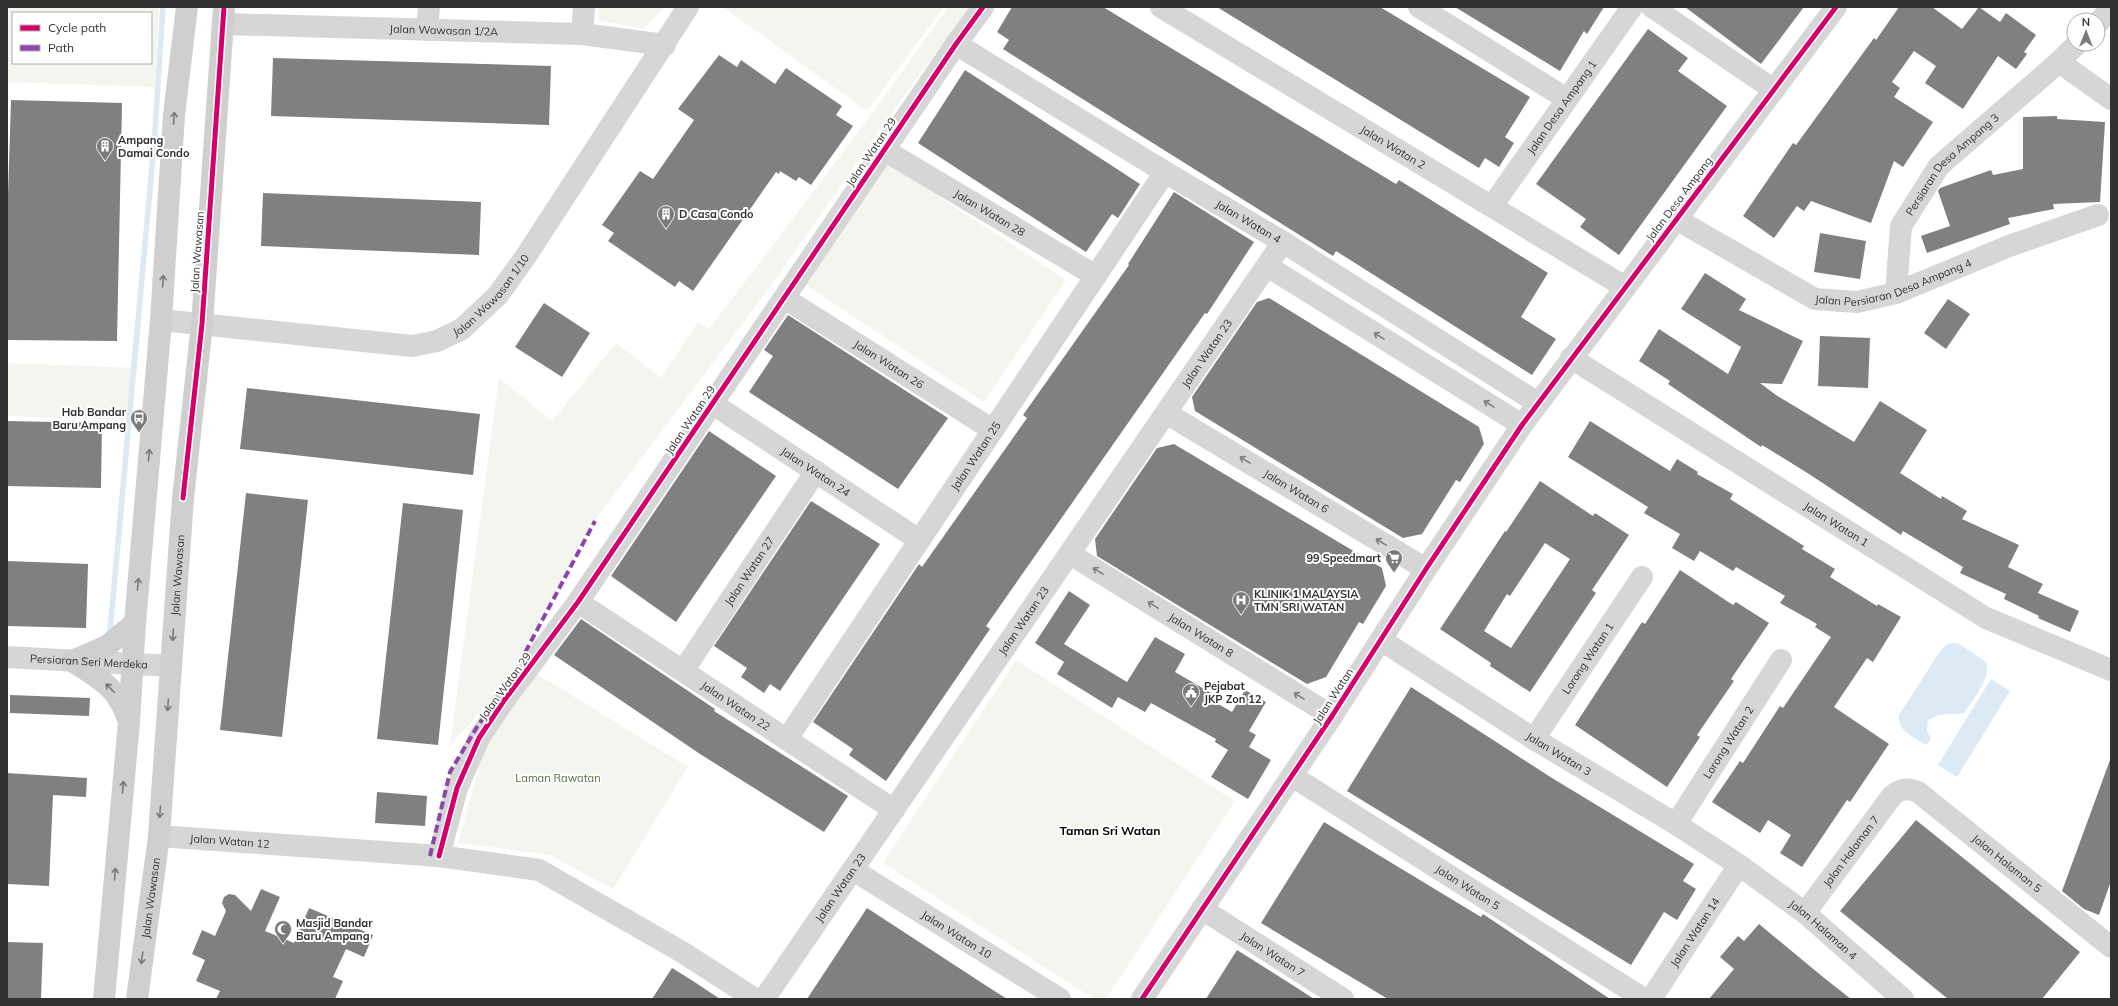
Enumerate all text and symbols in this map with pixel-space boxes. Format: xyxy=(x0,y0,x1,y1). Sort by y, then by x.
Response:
legend xyxy=(12,12,152,64)
north arrow xyxy=(2066,12,2106,52)
text: N xyxy=(2082,15,2090,29)
text: Cycle path xyxy=(48,20,106,35)
street label: Jalan Wawasan 1/2A xyxy=(389,22,499,39)
text: Path xyxy=(48,40,74,55)
street label: Jalan Desa Ampang 1 xyxy=(1524,57,1599,157)
street label: Persiaran Desa Ampang 3 xyxy=(1902,110,2002,218)
one-way arrow xyxy=(170,112,177,125)
street label: Jalan Watan 29 xyxy=(843,115,899,189)
street label: Jalan Watan 2 xyxy=(1358,122,1428,172)
place label: Ampang Damai Condo xyxy=(118,133,190,160)
building icon: Ampang Damai Condo xyxy=(95,136,115,161)
street label: Jalan Desa Ampang xyxy=(1643,154,1715,244)
street label: Jalan Watan 28 xyxy=(952,186,1028,240)
street label: Jalan Watan 4 xyxy=(1213,197,1284,246)
building icon: D Casa Condo xyxy=(656,204,676,229)
place label: D Casa Condo xyxy=(679,207,754,221)
street label: Jalan Wawasan xyxy=(187,211,207,293)
street label: Jalan Wawasan 1/10 xyxy=(451,251,532,339)
street label: Jalan Persiaran Desa Ampang 4 xyxy=(1815,255,1974,309)
one-way arrow xyxy=(160,275,167,288)
street label: Jalan Watan 23 xyxy=(1178,316,1235,390)
one-way arrow xyxy=(1373,331,1385,339)
street label: Jalan Watan 26 xyxy=(851,337,927,392)
street label: Jalan Watan 29 xyxy=(662,383,718,457)
one-way arrow xyxy=(1483,400,1495,408)
place label: Hab Bandar Baru Ampang xyxy=(52,405,127,432)
bus stop icon: Hab Bandar Baru Ampang xyxy=(129,408,149,433)
street label: Jalan Watan 25 xyxy=(948,419,1004,493)
street label: Jalan Watan 24 xyxy=(778,444,853,500)
one-way arrow xyxy=(146,449,153,462)
one-way arrow xyxy=(1239,456,1251,464)
street label: Jalan Watan 6 xyxy=(1261,466,1332,516)
street label: Jalan Watan 1 xyxy=(1801,499,1871,550)
street label: Jalan Wawasan xyxy=(168,534,187,616)
street label: Jalan Watan 27 xyxy=(721,534,777,608)
one-way arrow xyxy=(1375,537,1387,545)
supermarket icon: 99 Speedmart xyxy=(1384,548,1404,573)
place label: 99 Speedmart xyxy=(1306,551,1381,565)
one-way arrow xyxy=(1092,567,1103,576)
one-way arrow xyxy=(135,578,142,591)
street label: Jalan Watan 23 xyxy=(995,583,1052,657)
place label: KLINIK 1 MALAYSIA TMN SRI WATAN xyxy=(1254,587,1359,614)
hospital icon: KLINIK 1 MALAYSIA TMN SRI WATAN xyxy=(1231,590,1251,615)
one-way arrow xyxy=(1147,601,1159,609)
street label: Jalan Watan 8 xyxy=(1166,610,1236,660)
street label: Lorong Watan 1 xyxy=(1559,620,1617,697)
one-way arrow xyxy=(170,628,177,641)
street label: Jalan Watan 29 xyxy=(476,650,534,722)
street label: Persiaran Seri Merdeka xyxy=(30,651,148,672)
street label: Jalan Watan xyxy=(1310,665,1356,727)
street label: Jalan Watan 22 xyxy=(699,678,773,734)
place label: Pejabat JKP Zon 12 xyxy=(1204,679,1262,706)
public building icon: Pejabat JKP Zon 12 xyxy=(1181,682,1201,707)
one-way arrow xyxy=(106,683,115,693)
one-way arrow xyxy=(1293,691,1305,699)
one-way arrow xyxy=(165,698,172,711)
street label: Lorong Watan 2 xyxy=(1700,703,1757,781)
street label: Jalan Watan 3 xyxy=(1524,729,1594,779)
park label: Laman Rawatan xyxy=(515,771,601,785)
one-way arrow xyxy=(119,781,126,794)
one-way arrow xyxy=(157,806,164,819)
street label: Jalan Halaman 7 xyxy=(1820,813,1882,890)
district label: Taman Sri Watan xyxy=(1060,823,1160,838)
street label: Jalan Watan 12 xyxy=(189,831,271,851)
street label: Jalan Halaman 5 xyxy=(1969,831,2045,896)
street label: Jalan Watan 23 xyxy=(812,851,869,925)
street label: Jalan Wawasan xyxy=(138,857,163,939)
street label: Jalan Watan 5 xyxy=(1433,862,1503,913)
one-way arrow xyxy=(111,868,118,881)
street label: Jalan Watan 14 xyxy=(1667,895,1723,969)
street label: Jalan Halaman 4 xyxy=(1786,897,1860,963)
street label: Jalan Watan 10 xyxy=(919,907,995,962)
place label: Masjid Bandar Baru Ampang xyxy=(296,916,373,943)
mosque icon: Masjid Bandar Baru Ampang xyxy=(273,919,293,944)
street label: Jalan Watan 7 xyxy=(1238,929,1308,980)
one-way arrow xyxy=(138,951,146,964)

